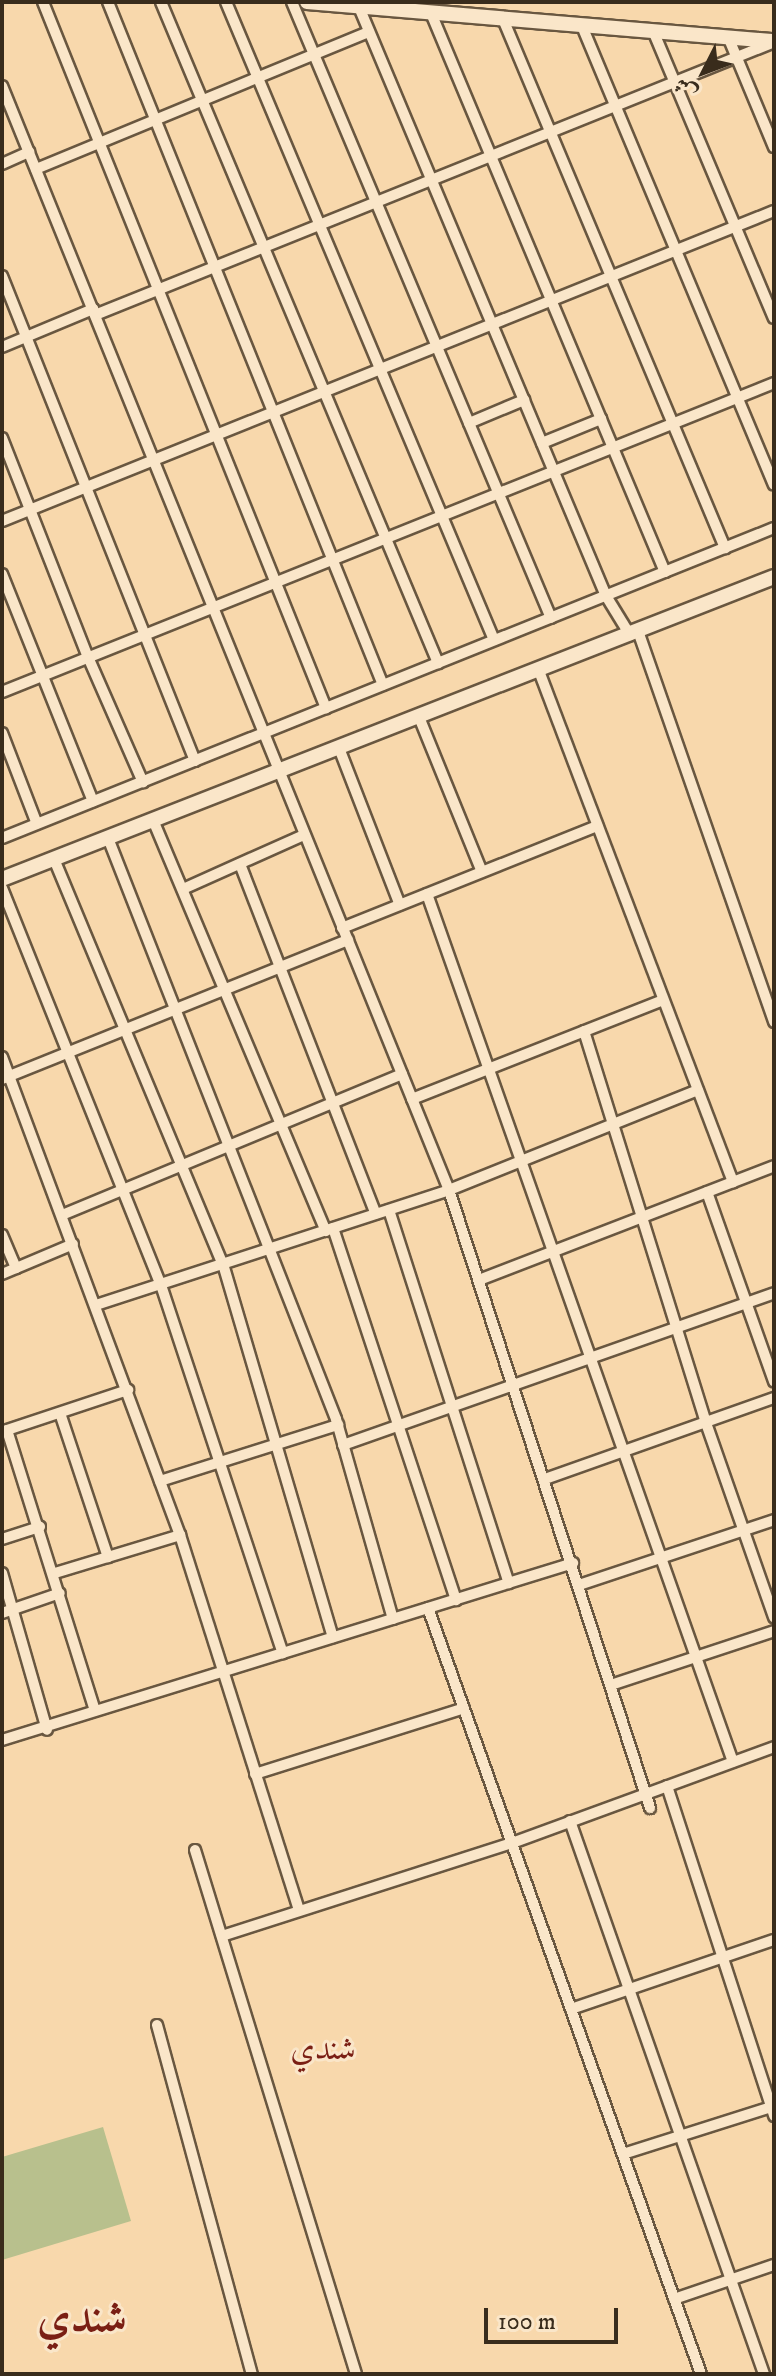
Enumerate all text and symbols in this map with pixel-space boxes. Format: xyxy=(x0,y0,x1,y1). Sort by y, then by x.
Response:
north arrow xyxy=(664,32,744,112)
text: ش xyxy=(668,71,703,106)
district label: شندي xyxy=(290,2031,356,2069)
scale bar xyxy=(488,2292,622,2342)
district label: شندي xyxy=(37,2293,127,2345)
text: 100 m xyxy=(498,2307,556,2337)

